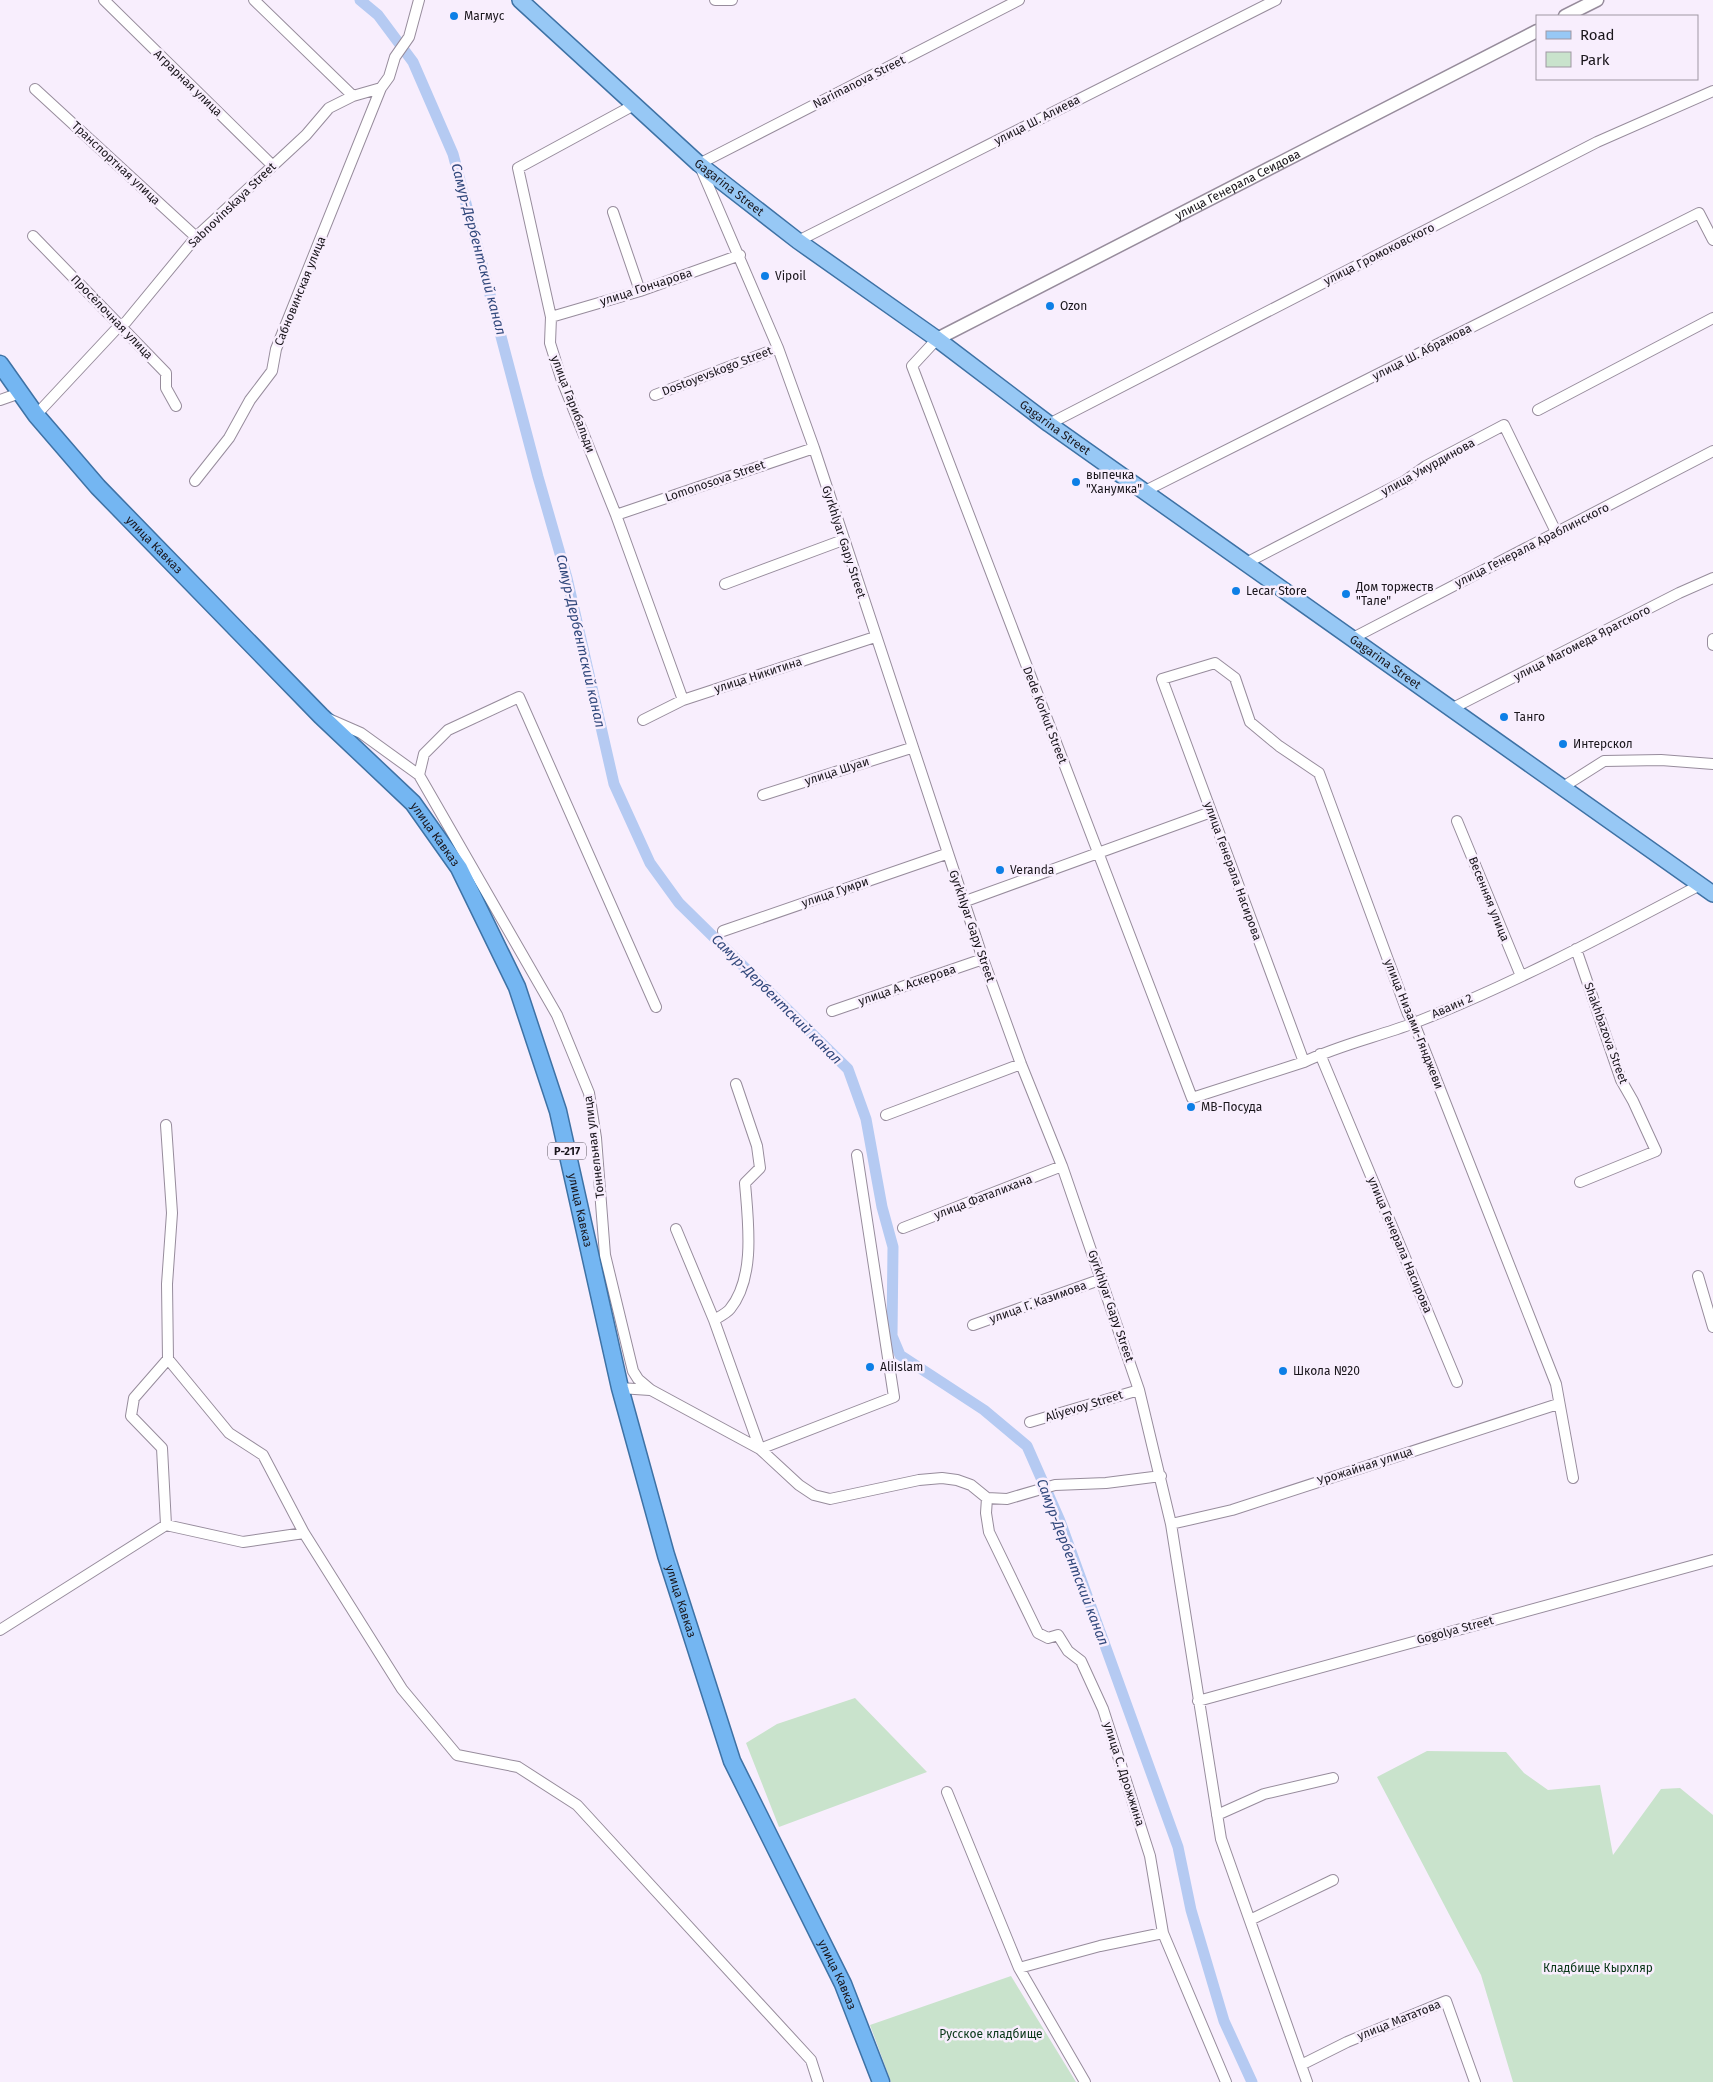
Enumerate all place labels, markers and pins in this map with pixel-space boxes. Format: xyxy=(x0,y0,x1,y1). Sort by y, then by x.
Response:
place label: Магмус xyxy=(464,9,505,23)
marker: Магмус xyxy=(448,10,460,22)
place label: Vipoil xyxy=(775,269,807,283)
marker: Vipoil xyxy=(759,270,771,282)
place label: Ozon xyxy=(1060,299,1087,313)
marker: Ozon xyxy=(1044,300,1056,312)
place label: выпечка "Ханумка" xyxy=(1086,468,1142,496)
marker: выпечка "Ханумка" xyxy=(1070,476,1082,488)
place label: Дом торжеств "Тале" xyxy=(1355,580,1434,608)
place label: Lecar Store xyxy=(1246,584,1307,598)
marker: Lecar Store xyxy=(1230,585,1242,597)
marker: Дом торжеств "Тале" xyxy=(1340,588,1352,600)
place label: Танго xyxy=(1514,710,1545,724)
marker: Танго xyxy=(1498,711,1510,723)
place label: Интерскол xyxy=(1573,737,1633,751)
marker: Интерскол xyxy=(1557,738,1569,750)
place label: Veranda xyxy=(1010,863,1054,877)
marker: Veranda xyxy=(994,864,1006,876)
place label: МВ-Посуда xyxy=(1201,1100,1262,1114)
marker: МВ-Посуда xyxy=(1185,1101,1197,1113)
place label: AliIslam xyxy=(880,1360,923,1374)
marker: AliIslam xyxy=(864,1361,876,1373)
place label: Школа №20 xyxy=(1293,1364,1360,1378)
marker: Школа №20 xyxy=(1277,1365,1289,1377)

